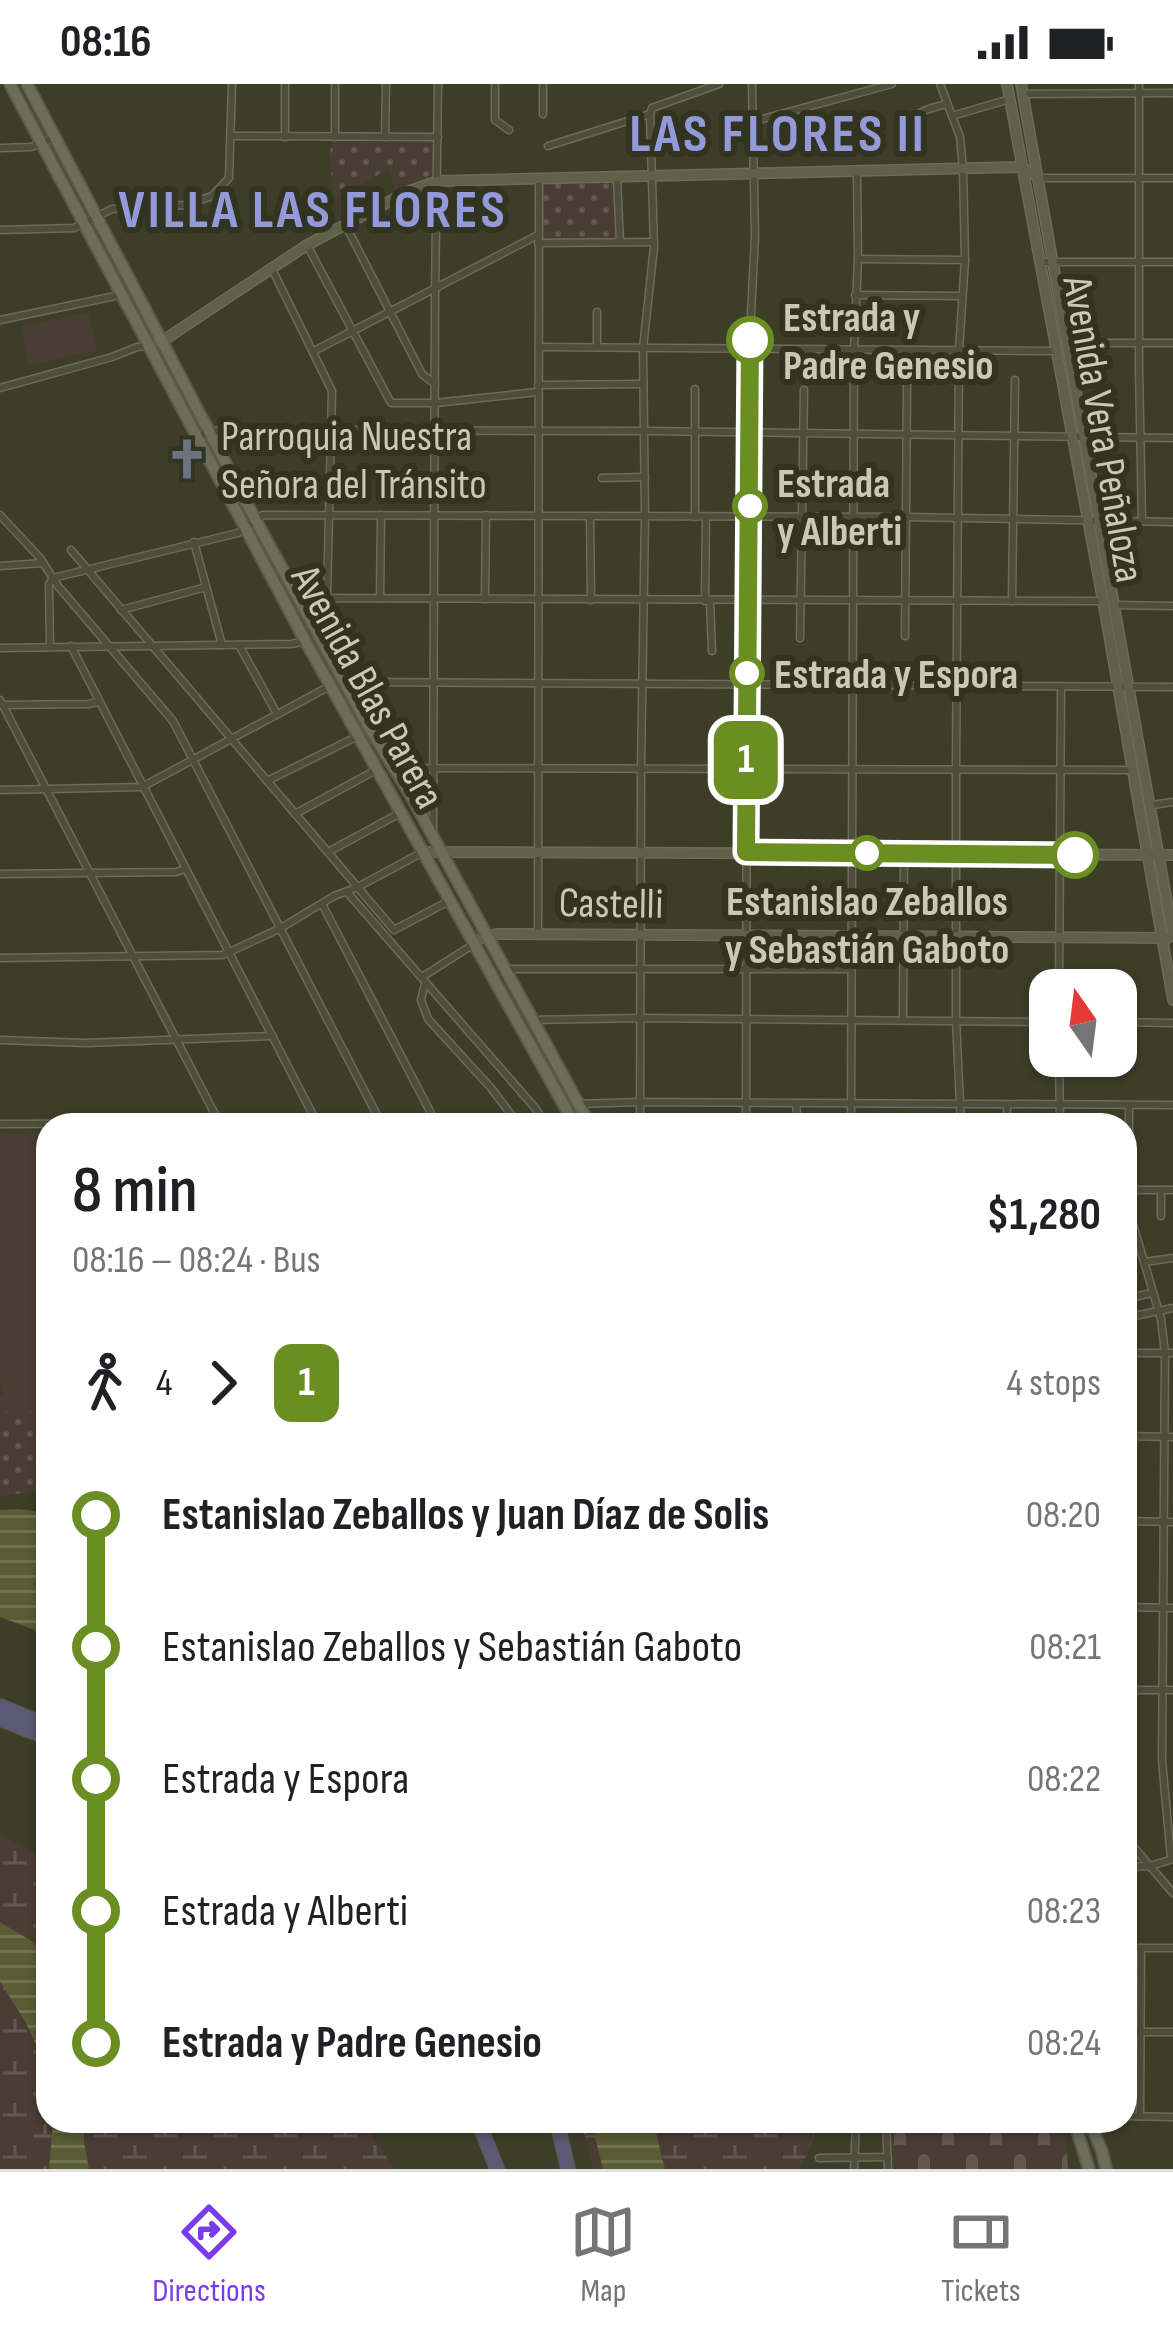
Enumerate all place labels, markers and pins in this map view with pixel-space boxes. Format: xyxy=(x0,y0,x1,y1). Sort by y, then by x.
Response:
place label: Estrada y Padre Genesio xyxy=(783,293,994,392)
marker: Estrada y Padre Genesio xyxy=(728,318,772,362)
place label: Parroquia Nuestra Señora del Tránsito xyxy=(221,412,487,511)
church icon: Parroquia Nuestra Señora del Tránsito xyxy=(164,436,210,482)
place label: Estrada y Alberti xyxy=(777,459,902,558)
marker: Estrada y Alberti xyxy=(734,490,766,522)
place label: Estrada y Espora xyxy=(774,650,1018,701)
marker: Estrada y Espora xyxy=(731,657,763,689)
unlabelled marker xyxy=(1053,833,1097,877)
marker: Estanislao Zeballos y Sebastián Gaboto xyxy=(851,837,883,869)
place label: Estanislao Zeballos y Sebastián Gaboto xyxy=(725,877,1009,976)

